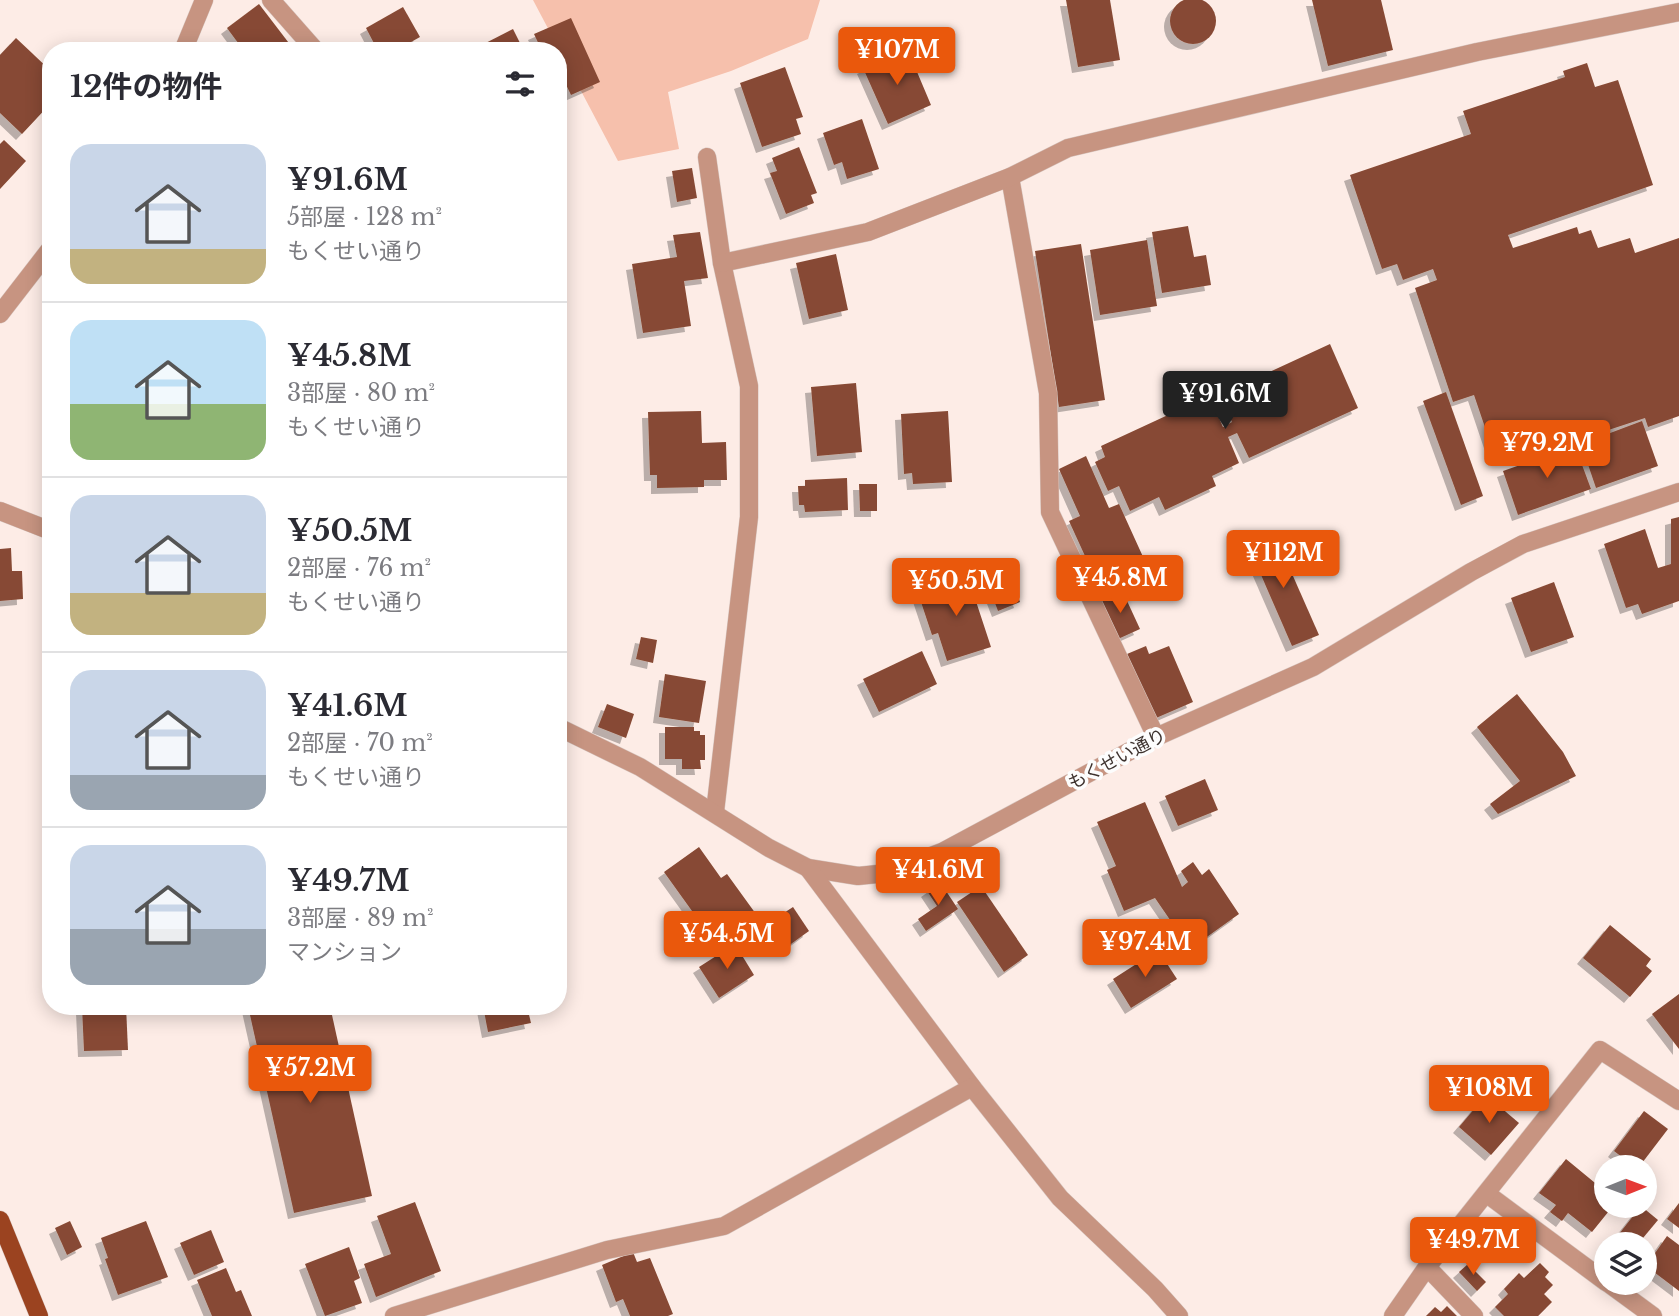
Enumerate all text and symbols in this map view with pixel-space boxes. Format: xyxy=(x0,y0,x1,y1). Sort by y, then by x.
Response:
pin: ¥107M xyxy=(848,28,946,87)
text: ¥107M xyxy=(854,36,940,64)
icon: filters xyxy=(501,65,539,103)
text: 12件の物件 xyxy=(70,68,223,105)
text: ¥91.6M xyxy=(287,161,408,198)
icon: home xyxy=(126,172,210,256)
text: 5部屋 · 128 m² xyxy=(287,203,442,231)
text: もくせい通り xyxy=(287,237,425,265)
text: ¥45.8M xyxy=(287,337,412,374)
icon: home xyxy=(126,348,210,432)
pin: ¥91.6M xyxy=(1168,372,1282,431)
text: 3部屋 · 80 m² xyxy=(287,379,435,407)
text: ¥91.6M xyxy=(1179,380,1271,408)
text: もくせい通り xyxy=(287,413,425,441)
pin: ¥79.2M xyxy=(1490,420,1604,480)
text: ¥79.2M xyxy=(1500,429,1594,457)
text: ¥50.5M xyxy=(287,512,412,549)
icon: home xyxy=(126,523,210,607)
pin: ¥112M xyxy=(1234,530,1332,590)
text: ¥112M xyxy=(1243,539,1323,567)
text: 2部屋 · 76 m² xyxy=(287,554,431,582)
pin: ¥45.8M xyxy=(1063,556,1177,615)
pin: ¥50.5M xyxy=(899,558,1013,618)
text: ¥45.8M xyxy=(1072,564,1168,592)
text: ¥50.5M xyxy=(908,567,1004,595)
text: もくせい通り xyxy=(287,588,425,616)
text: ¥41.6M xyxy=(287,687,408,724)
icon: home xyxy=(126,698,210,782)
street label: もくせい通り xyxy=(1064,724,1170,794)
text: 2部屋 · 70 m² xyxy=(287,729,433,757)
text: もくせい通り xyxy=(287,763,425,791)
pin: ¥41.6M xyxy=(881,848,995,907)
text: ¥41.6M xyxy=(892,856,984,884)
text: ¥49.7M xyxy=(287,862,410,899)
icon: home xyxy=(126,873,210,957)
text: 3部屋 · 89 m² xyxy=(287,904,434,932)
pin: ¥54.5M xyxy=(670,912,784,971)
text: ¥54.5M xyxy=(680,920,774,948)
pin: ¥97.4M xyxy=(1088,920,1202,979)
text: ¥97.4M xyxy=(1098,928,1192,956)
text: マンション xyxy=(287,938,402,966)
pin: ¥57.2M xyxy=(253,1046,367,1105)
text: ¥57.2M xyxy=(264,1054,356,1082)
pin: ¥108M xyxy=(1440,1066,1538,1125)
text: ¥108M xyxy=(1445,1074,1533,1102)
north arrow xyxy=(1594,1155,1657,1218)
map controls xyxy=(1594,1155,1657,1295)
pin: ¥49.7M xyxy=(1416,1218,1530,1277)
text: ¥49.7M xyxy=(1426,1226,1520,1254)
button: layers xyxy=(1594,1232,1657,1295)

